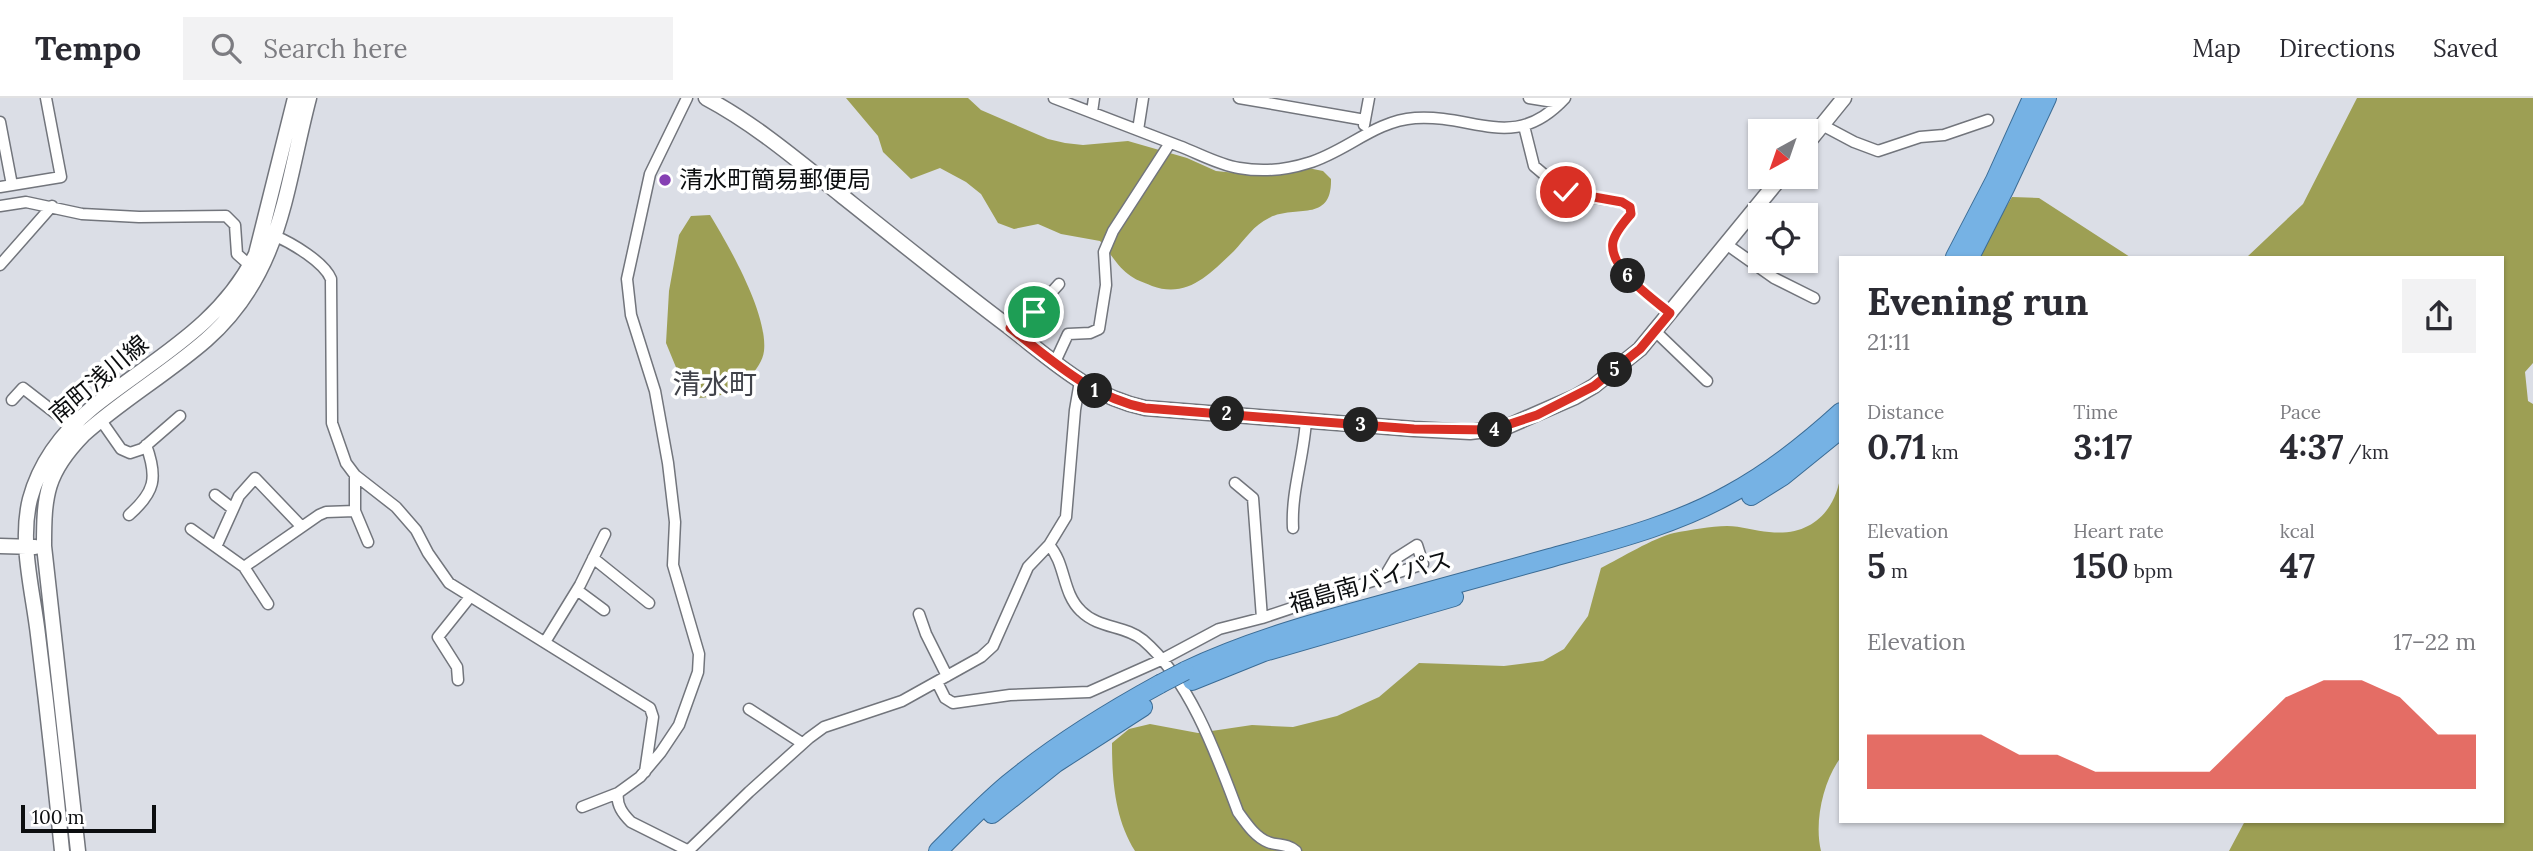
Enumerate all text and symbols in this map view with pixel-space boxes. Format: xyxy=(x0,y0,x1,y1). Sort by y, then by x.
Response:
search box xyxy=(183,17,673,80)
text: Tempo xyxy=(35,27,141,69)
icon: search xyxy=(207,29,245,67)
text: Search here xyxy=(263,32,408,65)
text: Map xyxy=(2192,33,2241,64)
text: Directions xyxy=(2279,33,2395,64)
text: Saved xyxy=(2433,33,2498,64)
north arrow xyxy=(1748,119,1818,189)
map controls xyxy=(1748,119,1818,273)
pin xyxy=(1536,162,1596,222)
place label: 清水町簡易郵便局 xyxy=(679,164,871,195)
marker: 清水町簡易郵便局 xyxy=(657,172,673,188)
icon: check xyxy=(1547,173,1585,211)
button: locate xyxy=(1748,203,1818,273)
pin: 6 xyxy=(1610,258,1646,294)
text: 6 xyxy=(1622,263,1633,287)
text: Evening run xyxy=(1867,277,2089,325)
button: share xyxy=(2402,279,2476,353)
pin xyxy=(1004,282,1064,342)
icon: arrive xyxy=(1015,293,1053,331)
text: 21:11 xyxy=(1867,327,1910,356)
street label: 南町浅川線 xyxy=(43,328,155,429)
pin: 5 xyxy=(1598,352,1632,388)
text: 5 xyxy=(1609,357,1620,381)
district label: 清水町 xyxy=(673,366,757,402)
pin: 1 xyxy=(1078,374,1112,408)
text: 1 xyxy=(1091,378,1098,402)
pin: 2 xyxy=(1210,396,1244,432)
text: Distance xyxy=(1867,400,1944,424)
text: Time xyxy=(2073,400,2118,424)
text: Pace xyxy=(2280,400,2321,424)
text: 2 xyxy=(1221,401,1232,425)
pin: 3 xyxy=(1344,408,1378,442)
text: 3 xyxy=(1355,412,1366,436)
pin: 4 xyxy=(1478,412,1512,448)
text: 4 xyxy=(1489,417,1500,441)
text: 0.71 xyxy=(1867,424,1926,469)
text: 3:17 xyxy=(2073,424,2132,469)
text: 4:37 xyxy=(2280,424,2344,469)
text: km xyxy=(1926,440,1959,464)
text: /km xyxy=(2344,440,2389,464)
text: Elevation xyxy=(1867,519,1949,543)
text: Heart rate xyxy=(2073,519,2164,543)
text: kcal xyxy=(2280,519,2315,543)
text: 5 xyxy=(1867,543,1886,588)
text: 150 xyxy=(2073,543,2129,588)
text: 47 xyxy=(2280,543,2315,588)
street label: 福島南バイパス xyxy=(1285,544,1455,620)
text: m xyxy=(1886,559,1908,583)
text: bpm xyxy=(2129,559,2173,583)
text: Elevation xyxy=(1867,627,1966,656)
text: 17–22 m xyxy=(2393,627,2476,656)
scale bar xyxy=(21,802,156,834)
text: 100 m xyxy=(32,805,85,829)

